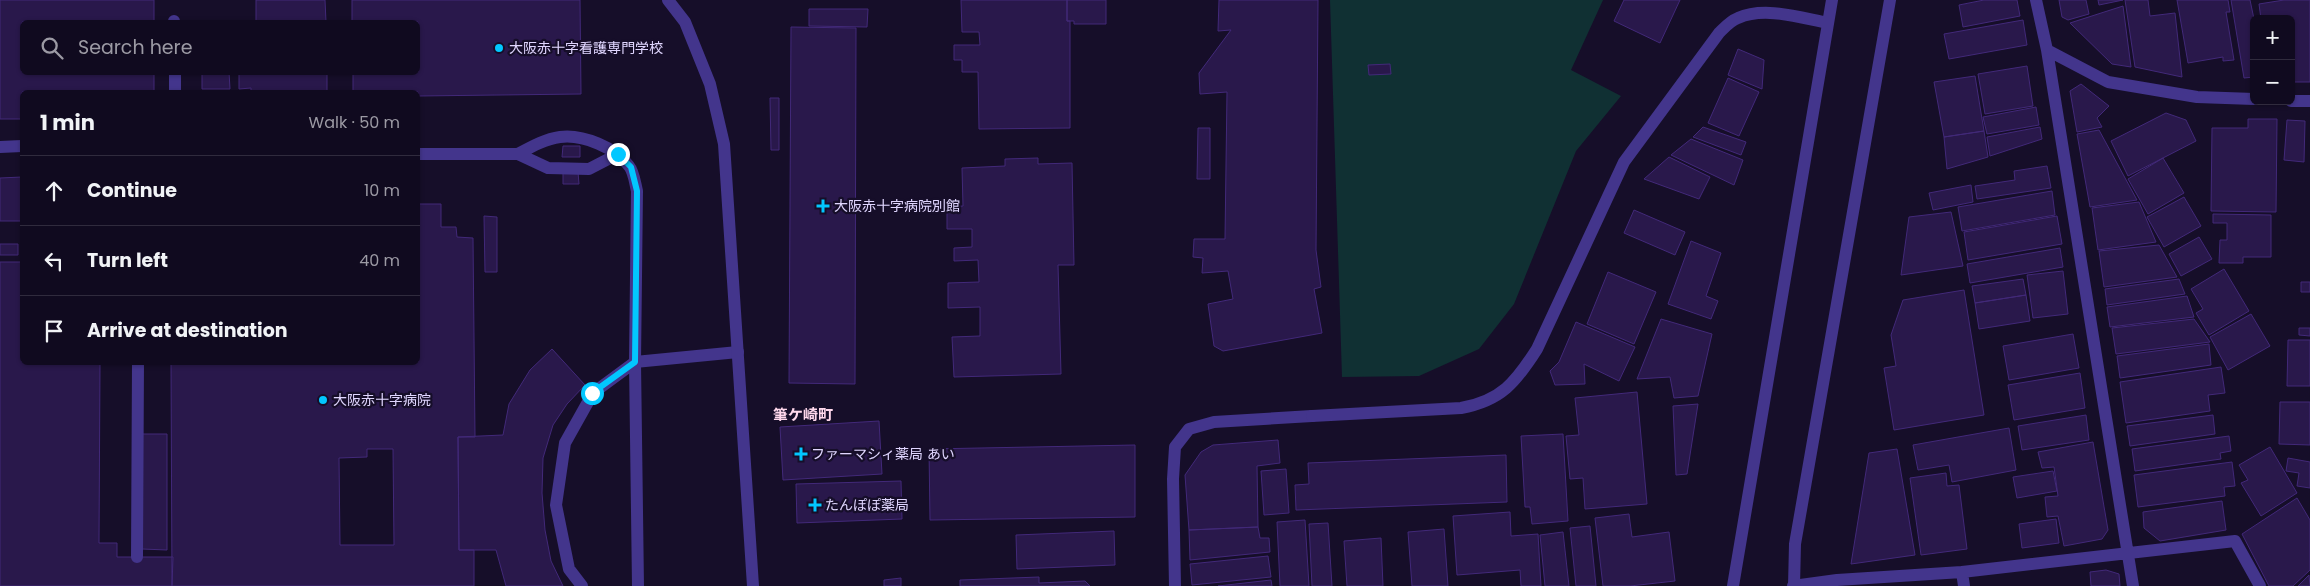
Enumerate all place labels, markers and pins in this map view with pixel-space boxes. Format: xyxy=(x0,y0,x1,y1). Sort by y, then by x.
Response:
place label: 大阪赤十字看護専門学校 xyxy=(509,38,663,58)
marker: 大阪赤十字看護専門学校 xyxy=(493,42,505,54)
place label: 大阪赤十字病院別館 xyxy=(834,196,960,216)
marker: 大阪赤十字病院別館 xyxy=(816,199,830,213)
place label: 大阪赤十字病院 xyxy=(333,390,431,410)
marker: 大阪赤十字病院 xyxy=(317,394,329,406)
place label: ファーマシィ薬局 あい xyxy=(811,444,955,464)
marker: ファーマシィ薬局 あい xyxy=(795,448,807,460)
place label: たんぽぽ薬局 xyxy=(825,495,909,515)
marker: たんぽぽ薬局 xyxy=(809,499,821,511)

